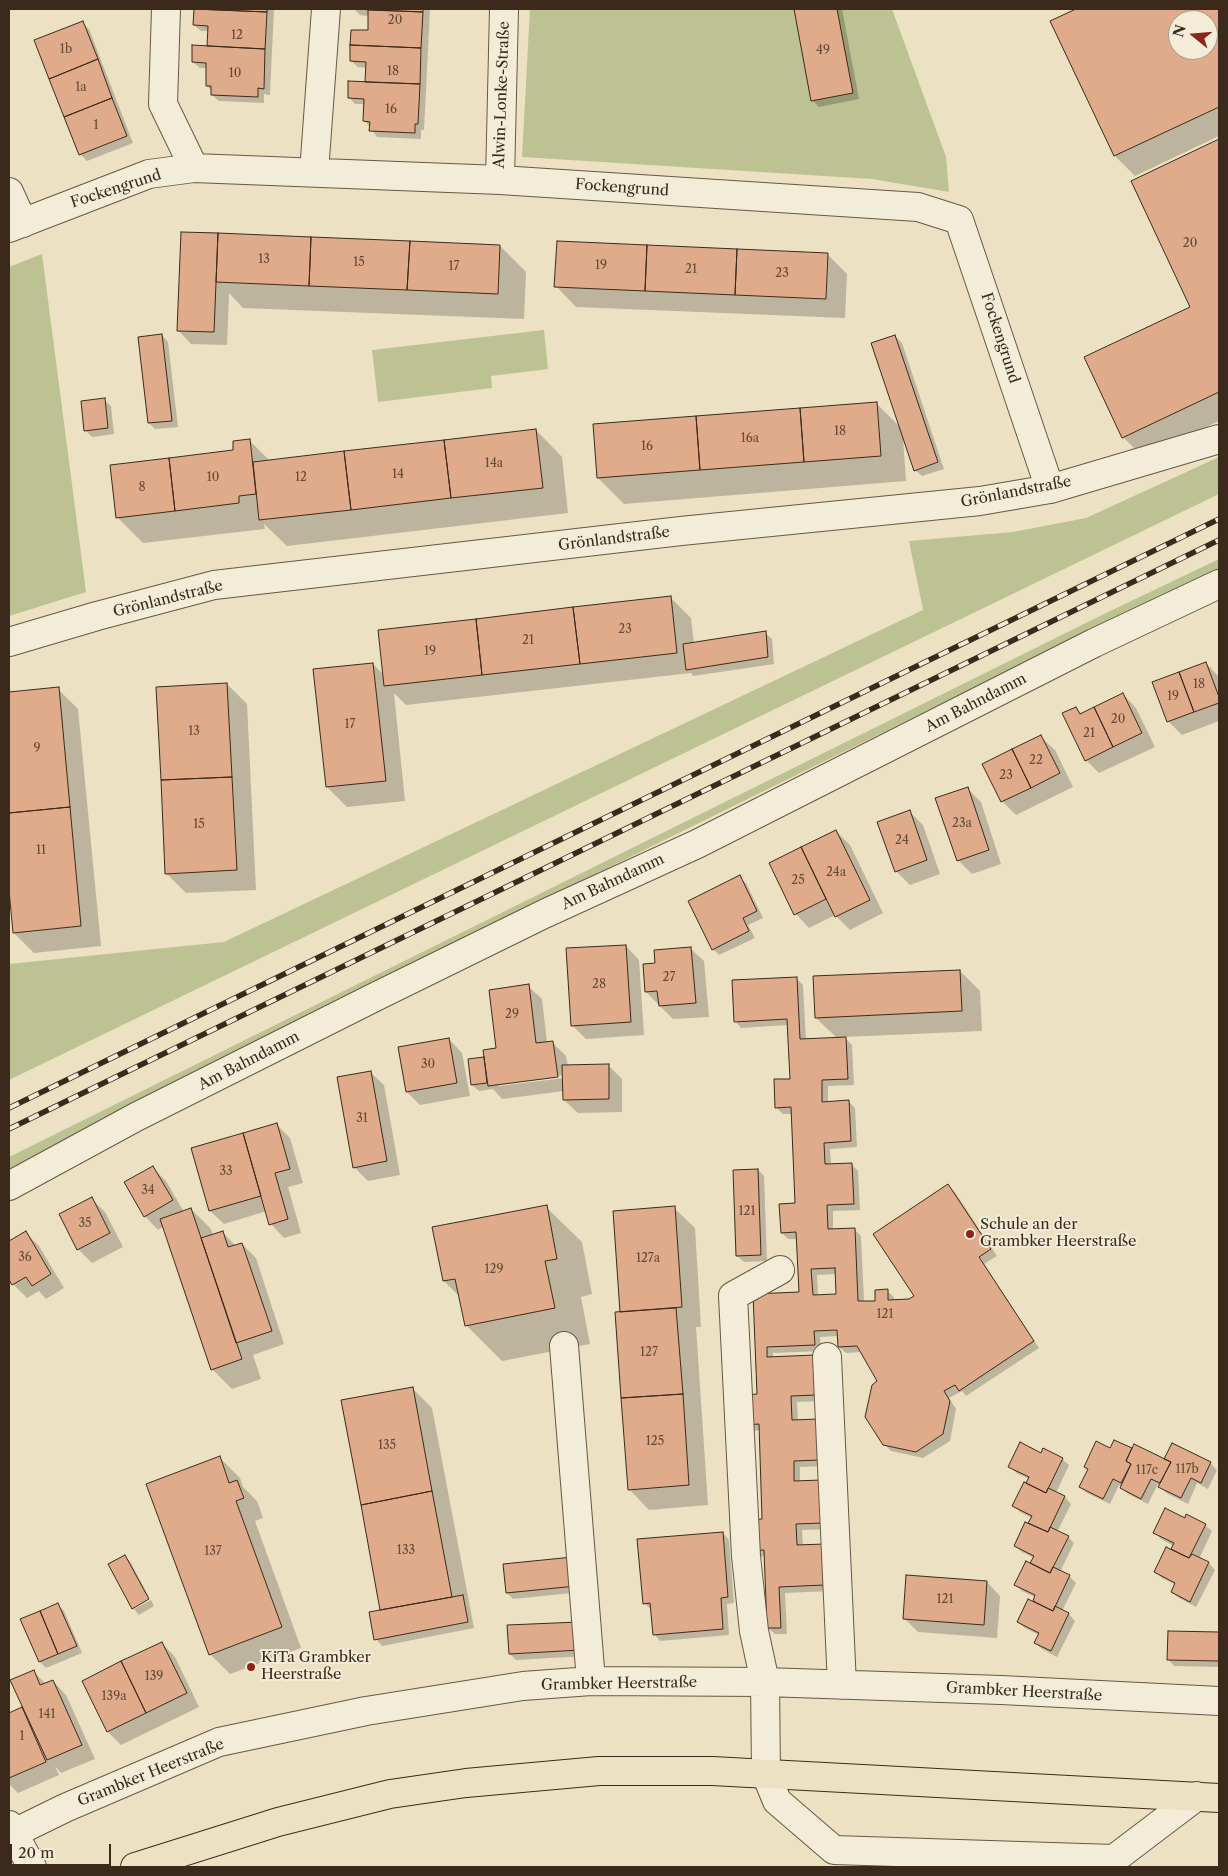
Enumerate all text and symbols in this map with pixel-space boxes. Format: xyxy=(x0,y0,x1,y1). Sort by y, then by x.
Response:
north arrow xyxy=(1168,10,1218,60)
house number: 20 xyxy=(388,14,402,28)
street label: Alwin-Lonke-Straße xyxy=(490,21,514,169)
text: N xyxy=(1169,22,1190,39)
house number: 12 xyxy=(231,29,243,43)
house number: 1b xyxy=(60,43,72,57)
house number: 49 xyxy=(816,44,830,58)
house number: 18 xyxy=(387,65,399,79)
house number: 10 xyxy=(229,67,241,81)
house number: 1a xyxy=(75,81,87,95)
house number: 16 xyxy=(385,103,397,117)
house number: 1 xyxy=(93,119,99,133)
street label: Fockengrund xyxy=(68,166,164,212)
street label: Fockengrund xyxy=(574,176,670,200)
house number: 20 xyxy=(1183,237,1197,251)
house number: 13 xyxy=(258,253,270,267)
house number: 15 xyxy=(353,256,365,270)
house number: 19 xyxy=(595,259,607,273)
house number: 17 xyxy=(449,260,459,274)
house number: 21 xyxy=(685,263,697,277)
house number: 23 xyxy=(775,267,789,281)
street label: Fockengrund xyxy=(977,290,1023,386)
house number: 18 xyxy=(834,425,846,439)
house number: 16a xyxy=(741,432,759,446)
house number: 16 xyxy=(641,440,653,454)
house number: 14a xyxy=(485,457,503,471)
house number: 14 xyxy=(392,468,404,482)
house number: 10 xyxy=(207,471,219,485)
house number: 12 xyxy=(295,471,307,485)
street label: Grönlandstraße xyxy=(959,472,1073,512)
house number: 8 xyxy=(138,481,146,495)
street label: Grönlandstraße xyxy=(557,523,671,555)
street label: Grönlandstraße xyxy=(111,577,225,621)
house number: 23 xyxy=(618,623,632,637)
house number: 21 xyxy=(522,634,534,648)
house number: 19 xyxy=(424,645,436,659)
street label: Am Bahndamm xyxy=(922,670,1030,736)
house number: 18 xyxy=(1193,678,1205,692)
house number: 19 xyxy=(1167,690,1179,704)
house number: 20 xyxy=(1111,713,1125,727)
house number: 17 xyxy=(345,718,355,732)
house number: 13 xyxy=(188,725,200,739)
house number: 21 xyxy=(1083,727,1095,741)
house number: 9 xyxy=(33,742,41,756)
house number: 22 xyxy=(1029,754,1043,768)
house number: 23 xyxy=(999,769,1013,783)
house number: 23a xyxy=(952,817,972,831)
house number: 15 xyxy=(193,818,205,832)
house number: 24 xyxy=(895,834,909,848)
house number: 11 xyxy=(36,844,46,858)
street label: Am Bahndamm xyxy=(559,850,667,914)
house number: 24a xyxy=(826,866,846,880)
house number: 25 xyxy=(791,874,805,888)
house number: 27 xyxy=(663,971,675,985)
house number: 28 xyxy=(592,978,606,992)
house number: 29 xyxy=(505,1008,519,1022)
street label: Am Bahndamm xyxy=(195,1028,303,1094)
house number: 30 xyxy=(421,1058,435,1072)
house number: 31 xyxy=(356,1112,368,1126)
house number: 33 xyxy=(219,1165,233,1179)
house number: 34 xyxy=(141,1184,155,1198)
house number: 121 xyxy=(739,1205,755,1219)
place label: Schule an der Grambker Heerstraße xyxy=(980,1216,1136,1251)
house number: 35 xyxy=(78,1217,92,1231)
marker: Schule an der Grambker Heerstraße xyxy=(964,1228,976,1240)
house number: 36 xyxy=(18,1251,32,1265)
house number: 127a xyxy=(636,1252,660,1266)
house number: 129 xyxy=(485,1263,503,1277)
house number: 121 xyxy=(877,1308,893,1322)
house number: 127 xyxy=(640,1346,658,1360)
house number: 125 xyxy=(646,1435,664,1449)
house number: 135 xyxy=(378,1439,396,1453)
house number: 117b xyxy=(1175,1463,1199,1477)
house number: 117c xyxy=(1136,1464,1158,1478)
house number: 133 xyxy=(397,1544,415,1558)
house number: 137 xyxy=(204,1545,222,1559)
house number: 121 xyxy=(937,1593,953,1607)
place label: KiTa Grambker Heerstraße xyxy=(261,1649,371,1684)
marker: KiTa Grambker Heerstraße xyxy=(245,1661,257,1673)
house number: 139 xyxy=(145,1670,163,1684)
street label: Grambker Heerstraße xyxy=(541,1674,697,1694)
street label: Grambker Heerstraße xyxy=(945,1679,1103,1705)
house number: 139a xyxy=(101,1690,127,1704)
house number: 141 xyxy=(38,1708,56,1722)
house number: 1 xyxy=(19,1730,25,1744)
street label: Grambker Heerstraße xyxy=(75,1735,227,1811)
scale bar xyxy=(12,1834,114,1866)
text: 20 m xyxy=(18,1843,54,1862)

